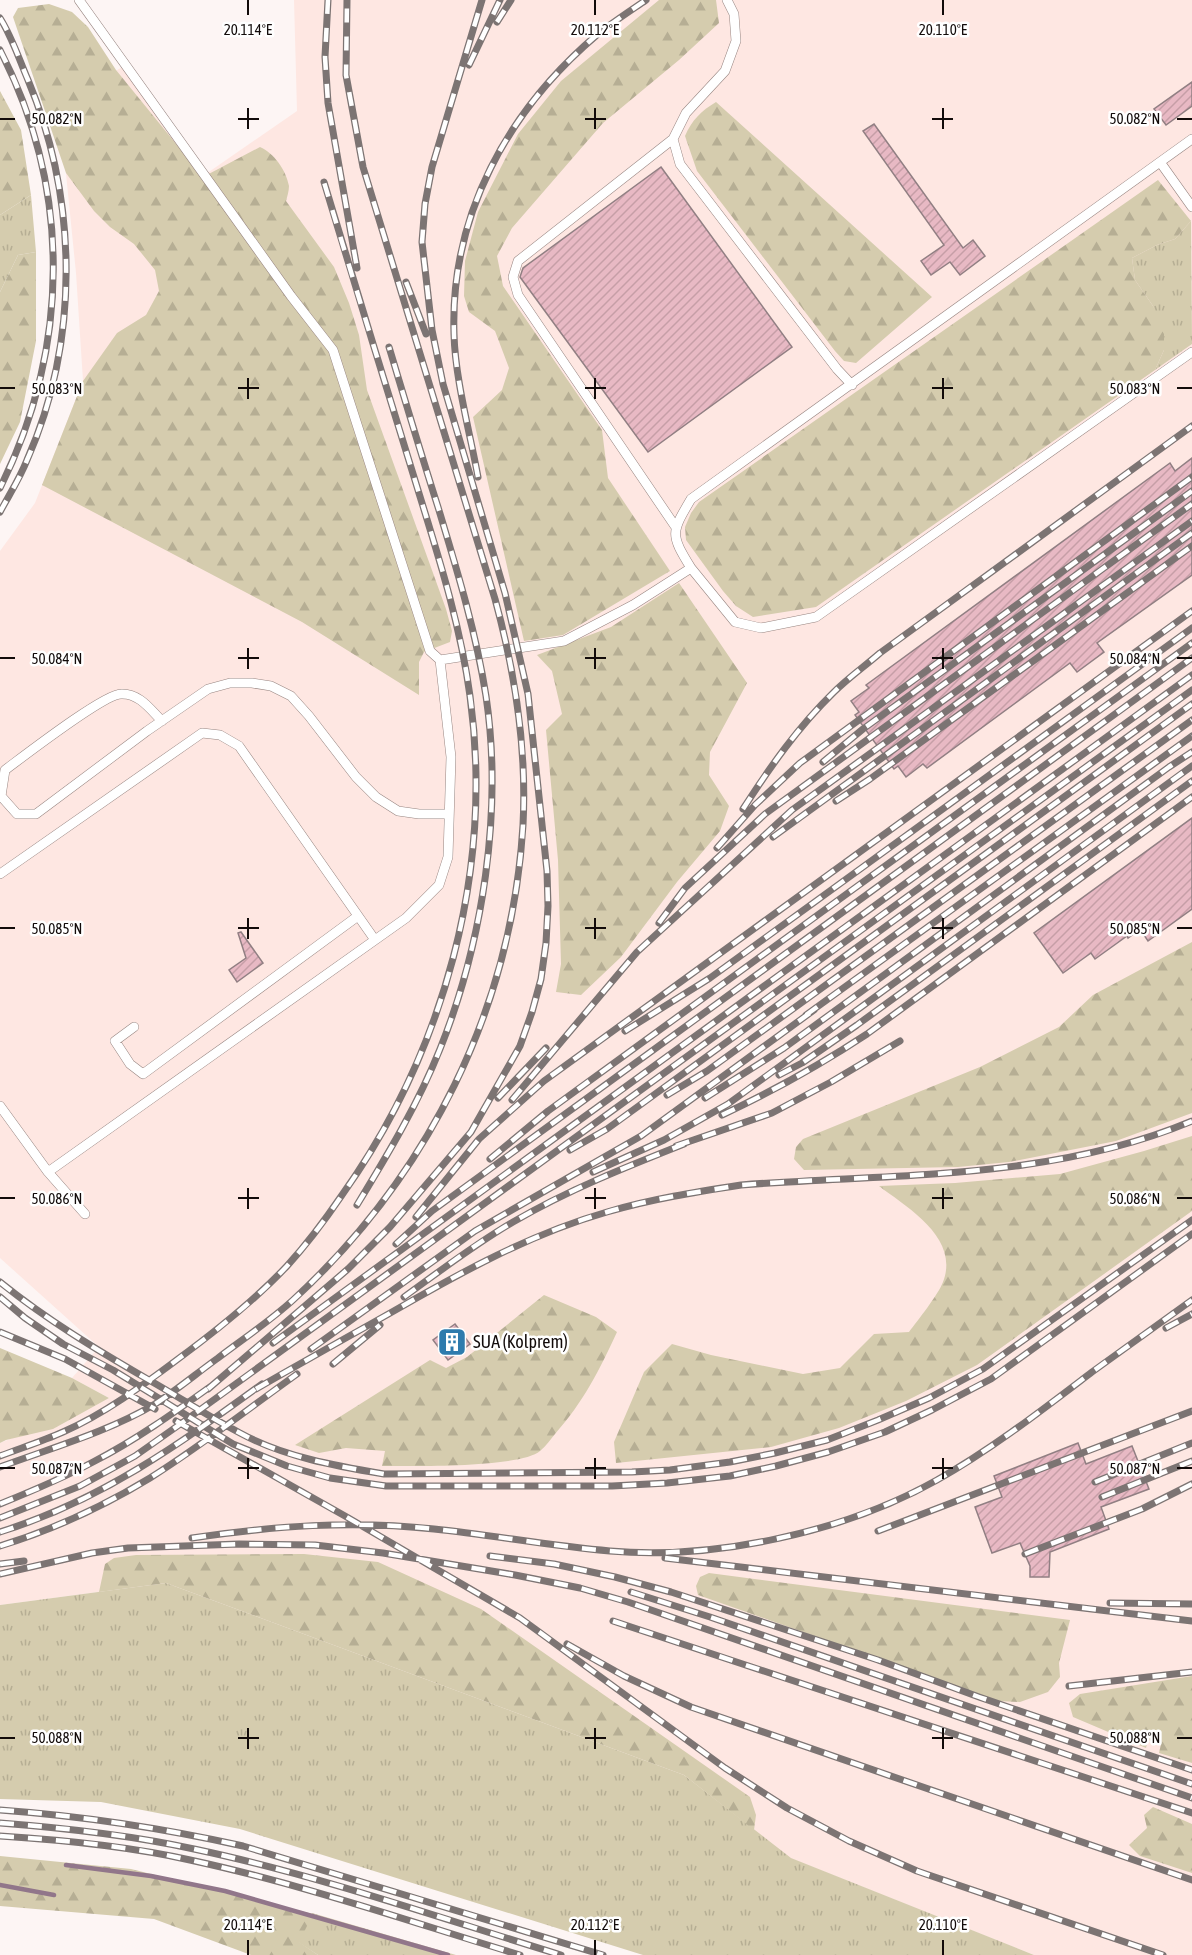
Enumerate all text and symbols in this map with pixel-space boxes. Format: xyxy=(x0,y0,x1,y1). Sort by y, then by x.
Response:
text: 20.114°E xyxy=(224,21,273,38)
text: 20.112°E xyxy=(571,21,620,38)
text: 20.110°E xyxy=(919,21,968,38)
text: 50.082°N xyxy=(32,110,82,127)
text: 50.082°N xyxy=(1110,110,1160,127)
text: 50.083°N xyxy=(32,380,82,397)
text: 50.083°N xyxy=(1110,380,1160,397)
text: 50.084°N xyxy=(32,650,82,667)
text: 50.084°N xyxy=(1110,650,1160,667)
text: 50.085°N xyxy=(32,920,82,937)
text: 50.085°N xyxy=(1110,920,1160,937)
text: 50.086°N xyxy=(32,1190,82,1207)
text: 50.086°N xyxy=(1110,1190,1160,1207)
building icon: SUA (Kolprem) xyxy=(436,1326,468,1358)
place label: SUA (Kolprem) xyxy=(473,1331,568,1352)
text: 50.087°N xyxy=(32,1460,82,1477)
text: 50.087°N xyxy=(1110,1460,1160,1477)
text: 50.088°N xyxy=(32,1729,82,1746)
text: 50.088°N xyxy=(1110,1729,1160,1746)
text: 20.114°E xyxy=(224,1916,273,1933)
text: 20.112°E xyxy=(571,1916,620,1933)
text: 20.110°E xyxy=(919,1916,968,1933)

